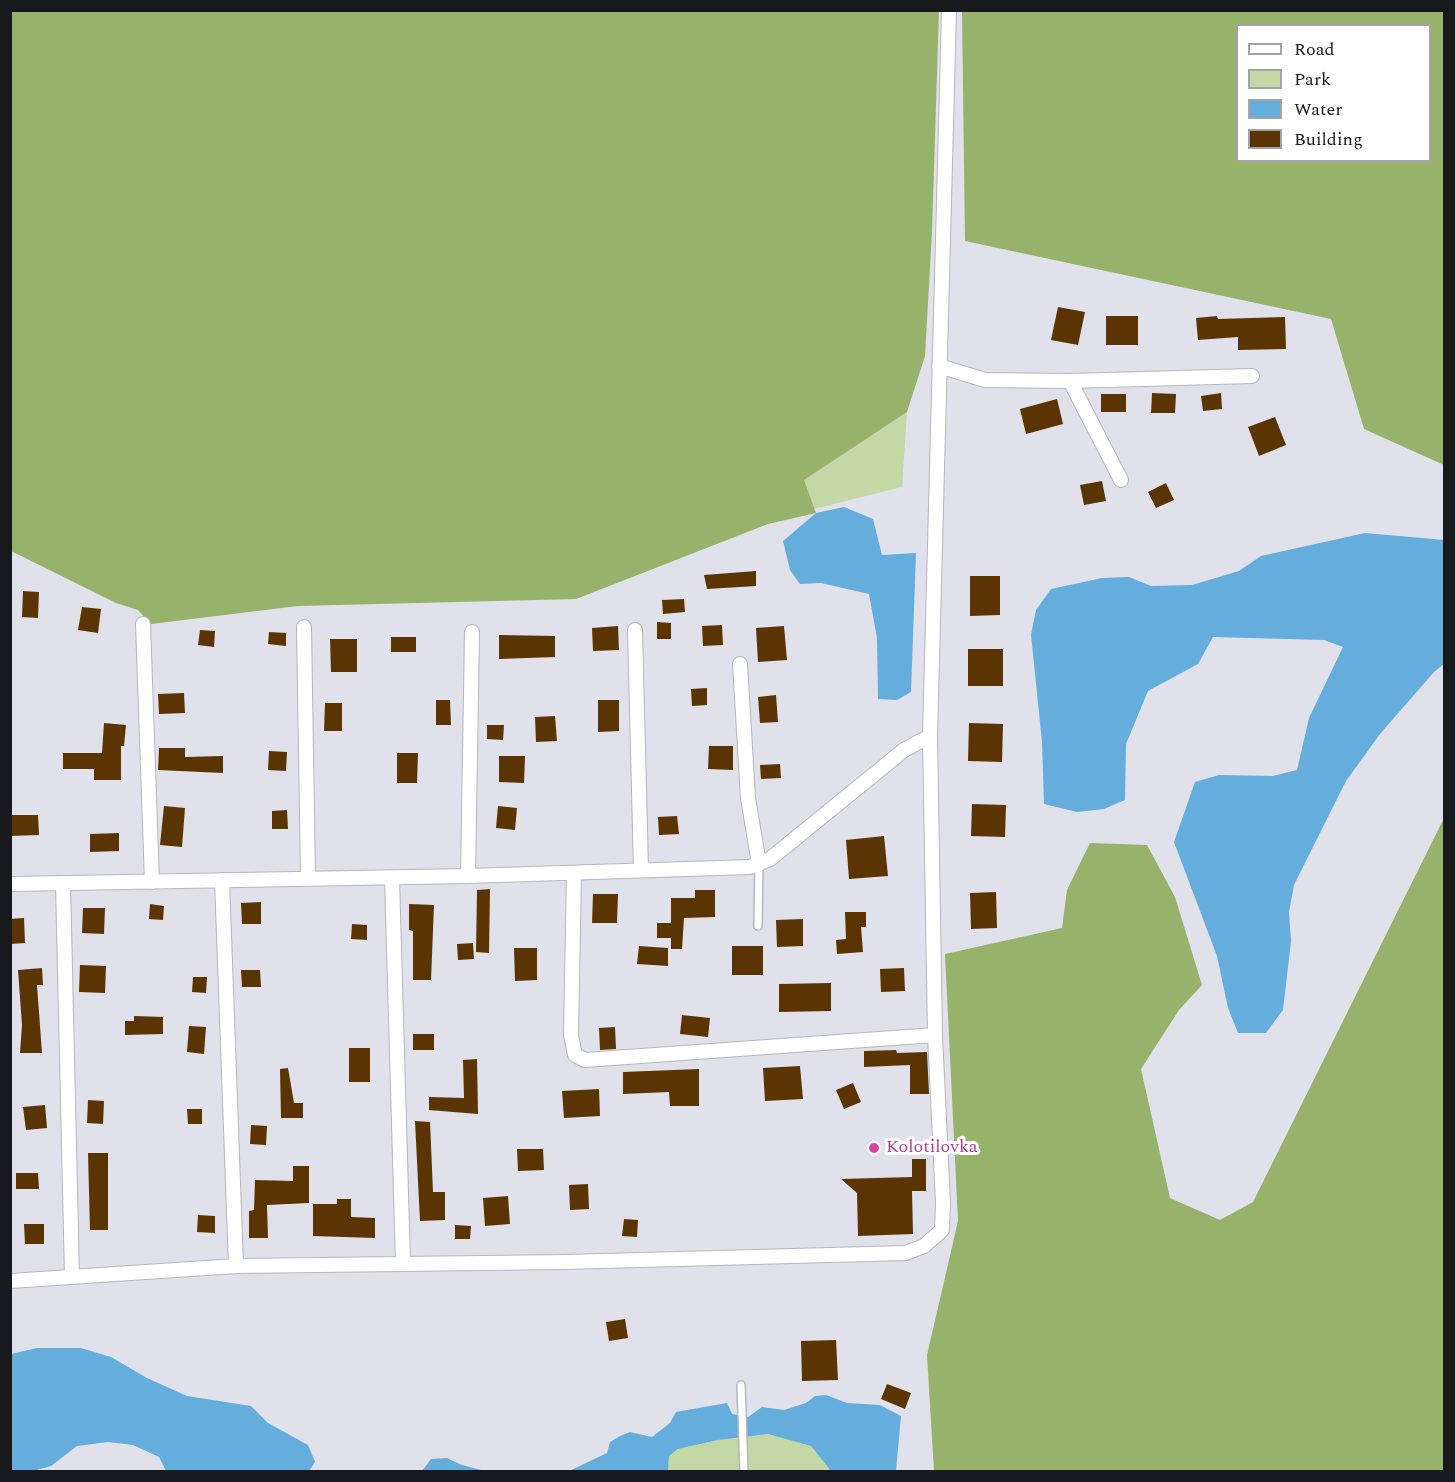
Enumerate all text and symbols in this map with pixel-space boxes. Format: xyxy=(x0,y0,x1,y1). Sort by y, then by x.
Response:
legend xyxy=(1236,24,1431,162)
text: Road xyxy=(1294,36,1335,63)
text: Park xyxy=(1294,66,1331,93)
text: Water xyxy=(1294,96,1342,123)
text: Building xyxy=(1294,126,1363,153)
place label: Kolotilovka xyxy=(886,1137,978,1159)
marker: Kolotilovka xyxy=(867,1141,881,1155)

